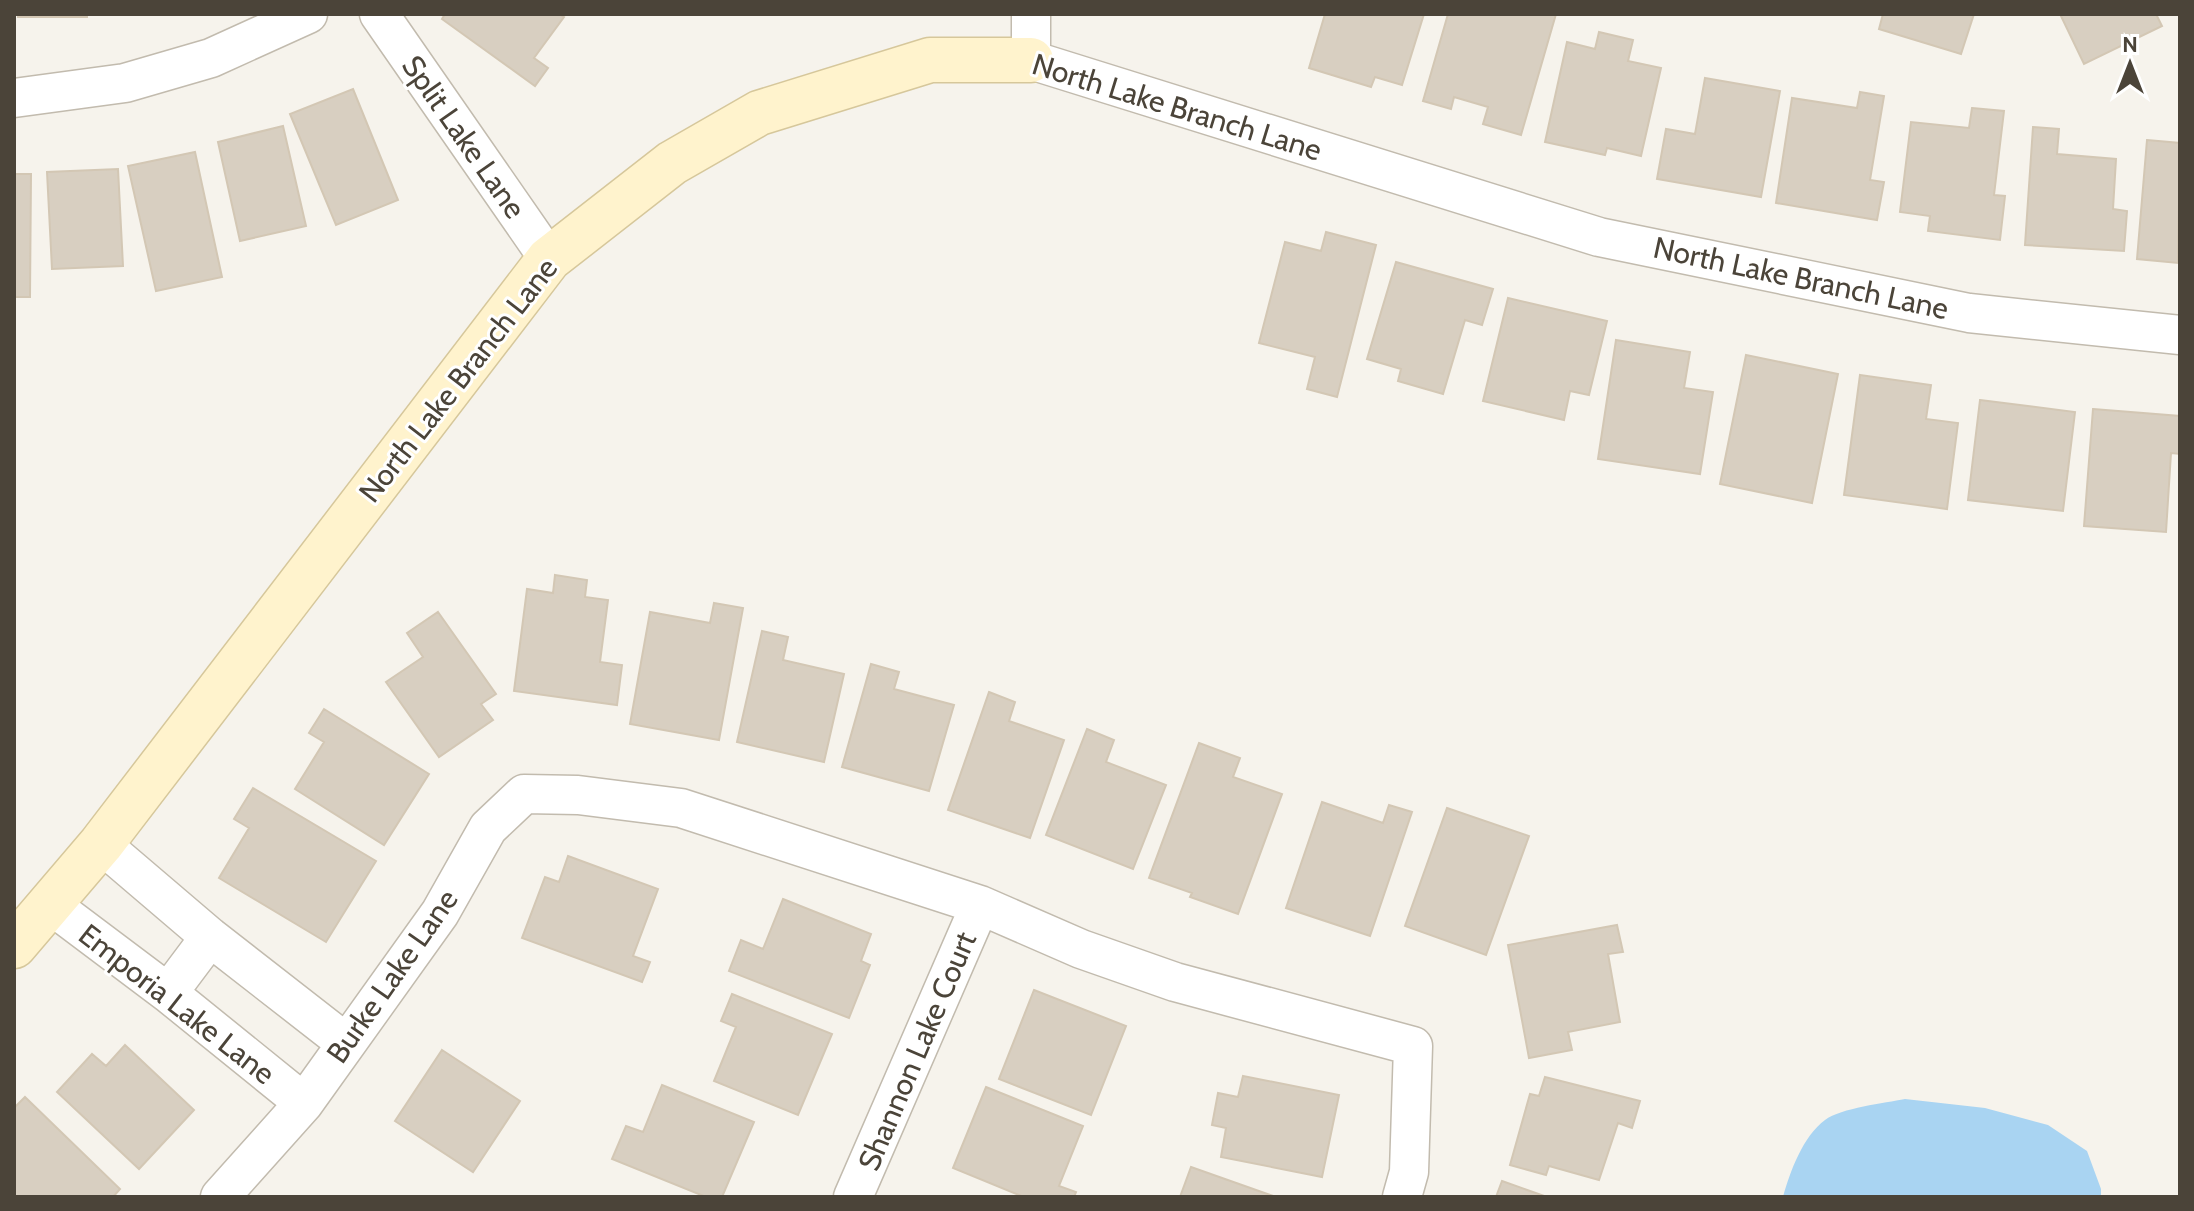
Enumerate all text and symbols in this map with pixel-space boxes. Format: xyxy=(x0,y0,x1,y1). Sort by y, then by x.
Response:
north arrow xyxy=(2090,24,2170,104)
text: N xyxy=(2122,31,2138,58)
street label: North Lake Branch Lane xyxy=(1028,45,1326,169)
street label: Split Lake Lane xyxy=(394,48,534,226)
street label: North Lake Branch Lane xyxy=(1650,229,1952,327)
street label: North Lake Branch Lane xyxy=(351,250,565,510)
street label: Burke Lake Lane xyxy=(318,882,466,1070)
street label: Emporia Lake Lane xyxy=(72,916,282,1092)
street label: Shannon Lake Court xyxy=(850,926,984,1176)

